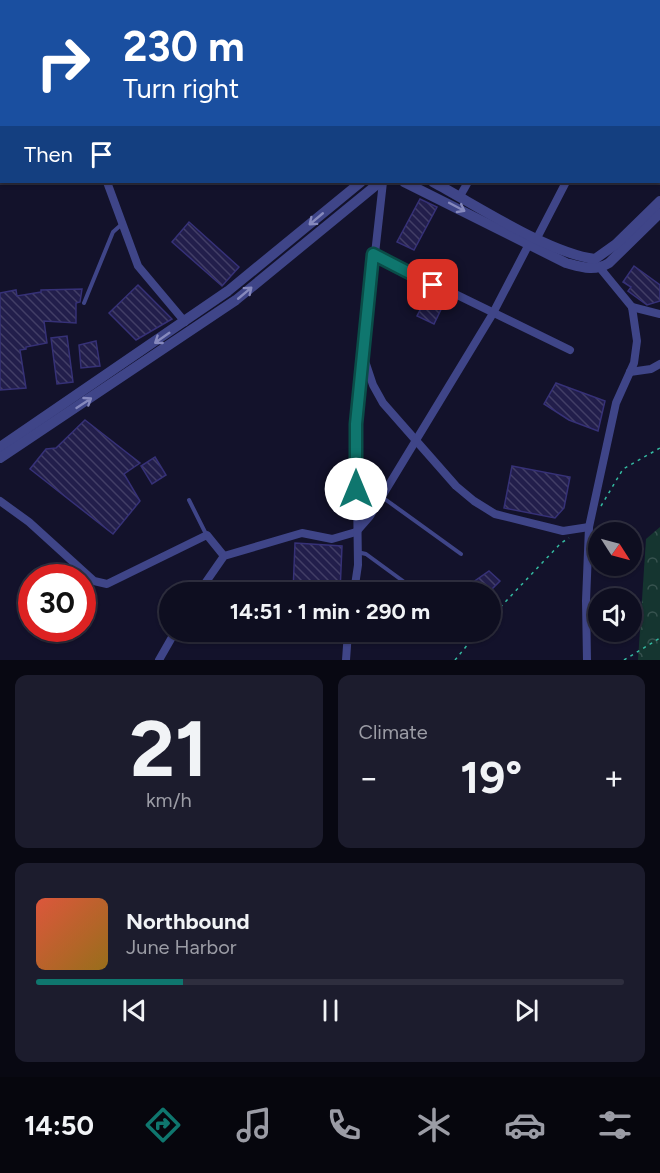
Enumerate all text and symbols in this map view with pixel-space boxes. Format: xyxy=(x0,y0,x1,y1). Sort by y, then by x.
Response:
text: 230 m xyxy=(123,21,245,72)
icon: right xyxy=(24,24,102,102)
text: Turn right xyxy=(123,72,239,105)
icon: arrive xyxy=(85,138,118,171)
text: Then xyxy=(24,141,73,168)
one-way arrow xyxy=(448,201,465,213)
one-way arrow xyxy=(308,212,324,225)
pin xyxy=(407,259,458,310)
icon: arrive xyxy=(416,268,449,301)
one-way arrow xyxy=(237,286,252,300)
one-way arrow xyxy=(154,332,170,344)
one-way arrow xyxy=(75,397,92,409)
position arrow xyxy=(324,457,388,521)
north arrow xyxy=(588,522,642,576)
map controls xyxy=(588,522,642,642)
speed limit sign: 30 xyxy=(18,564,96,642)
button: sound xyxy=(588,588,642,642)
text: 14:51 · 1 min · 290 m xyxy=(230,598,430,625)
text: 21 xyxy=(130,702,208,796)
text: Climate xyxy=(359,720,428,744)
text: 19° xyxy=(460,750,522,804)
text: − xyxy=(359,758,379,797)
text: + xyxy=(603,758,624,797)
text: km/h xyxy=(146,788,192,812)
text: Northbound xyxy=(126,908,250,935)
text: June Harbor xyxy=(126,935,237,959)
icon: previous xyxy=(118,994,151,1027)
icon: pause xyxy=(314,994,347,1027)
icon: next xyxy=(510,994,543,1027)
icon: directions xyxy=(142,1104,184,1146)
icon: music xyxy=(233,1104,275,1146)
icon: phone xyxy=(323,1104,365,1146)
icon: climate xyxy=(413,1104,455,1146)
icon: car xyxy=(504,1104,546,1146)
icon: filters xyxy=(594,1104,636,1146)
text: 14:50 xyxy=(24,1109,94,1142)

